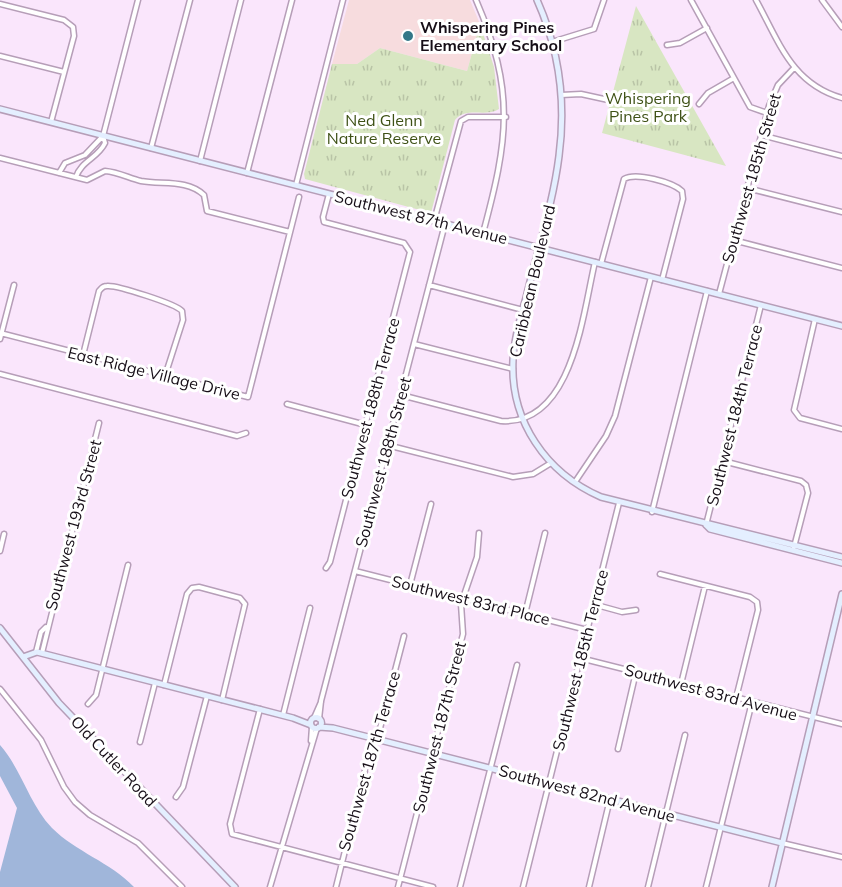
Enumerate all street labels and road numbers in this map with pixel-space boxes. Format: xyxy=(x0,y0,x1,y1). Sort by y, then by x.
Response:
street label: Southwest 185th Street xyxy=(717,90,785,265)
street label: Southwest 87th Avenue xyxy=(332,186,510,248)
street label: Caribbean Boulevard xyxy=(505,203,559,359)
street label: Southwest 188th Terrace xyxy=(336,316,404,500)
street label: Southwest 184th Terrace xyxy=(702,322,766,508)
street label: East Ridge Village Drive xyxy=(66,342,242,404)
street label: Southwest 188th Street xyxy=(351,374,415,549)
street label: Southwest 193rd Street xyxy=(41,437,106,613)
street label: Southwest 185th Terrace xyxy=(548,567,612,753)
street label: Southwest 83rd Place xyxy=(390,571,552,629)
street label: Southwest 187th Street xyxy=(408,639,470,815)
street label: Southwest 83rd Avenue xyxy=(623,659,799,725)
street label: Southwest 187th Terrace xyxy=(334,669,404,853)
street label: Old Cutler Road xyxy=(67,711,161,811)
street label: Southwest 82nd Avenue xyxy=(497,760,677,826)

